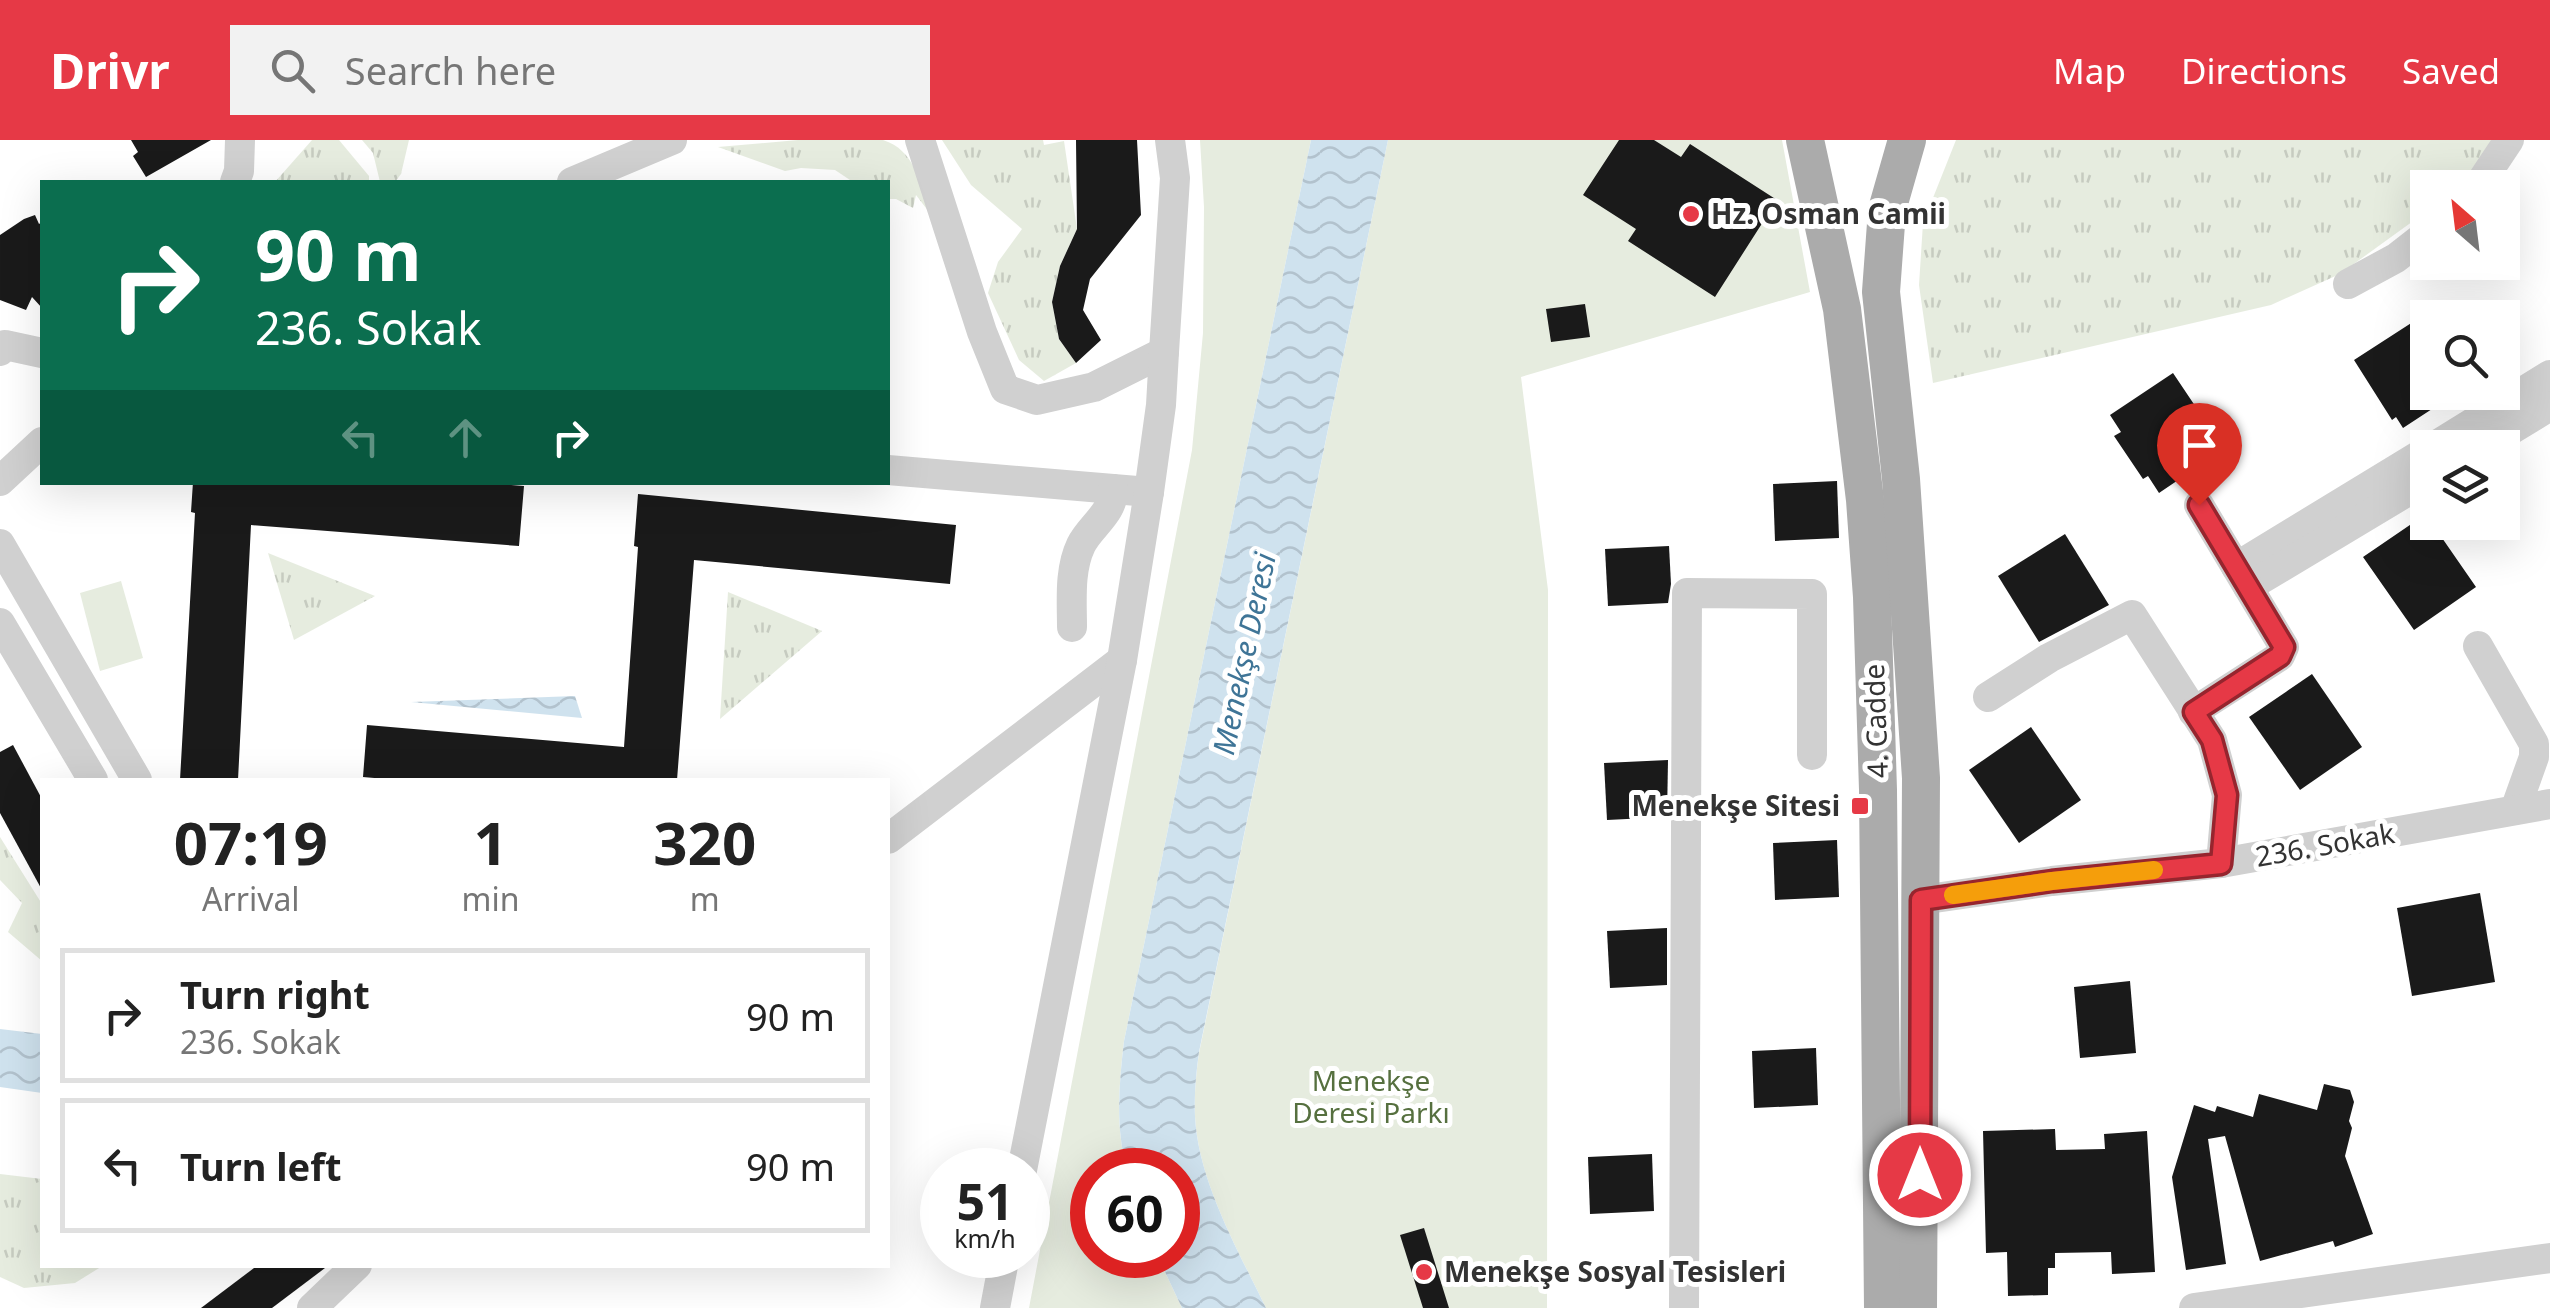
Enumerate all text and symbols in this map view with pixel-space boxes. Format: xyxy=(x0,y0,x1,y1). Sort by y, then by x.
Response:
search box xyxy=(230,25,930,115)
text: Drivr xyxy=(50,38,170,103)
icon: search xyxy=(265,43,320,98)
text: Search here xyxy=(345,44,556,96)
text: Map xyxy=(2053,47,2126,94)
text: Directions xyxy=(2181,47,2347,94)
text: Saved xyxy=(2402,47,2500,94)
north arrow xyxy=(2410,170,2520,280)
map controls xyxy=(2410,170,2520,540)
place label: Hz. Osman Camii xyxy=(1711,194,1946,232)
marker: Hz. Osman Camii xyxy=(1680,203,1702,225)
text: 90 m xyxy=(255,206,422,302)
icon: right xyxy=(90,220,220,350)
text: 236. Sokak xyxy=(255,297,481,358)
button: search xyxy=(2410,300,2520,410)
pin xyxy=(2157,403,2242,506)
icon: left xyxy=(333,410,388,465)
icon: ahead xyxy=(438,410,493,465)
icon: right xyxy=(543,410,598,465)
icon: arrive xyxy=(2172,418,2227,473)
button: layers xyxy=(2410,430,2520,540)
water label: Menekşe Deresi xyxy=(1202,548,1285,758)
street label: 4. Cadde xyxy=(1854,663,1896,779)
place label: Menekşe Sitesi xyxy=(1631,786,1840,824)
marker: Menekşe Sitesi xyxy=(1849,795,1871,817)
text: 07:19 xyxy=(174,801,328,883)
text: 1 xyxy=(473,801,508,883)
text: 320 xyxy=(653,801,756,883)
street label: 236. Sokak xyxy=(2252,813,2397,875)
text: Arrival xyxy=(202,877,300,920)
text: min xyxy=(462,877,520,920)
text: m xyxy=(690,877,720,920)
text: Turn right xyxy=(180,968,370,1020)
icon: right xyxy=(95,988,150,1043)
text: 90 m xyxy=(746,990,835,1042)
text: 236. Sokak xyxy=(180,1020,341,1063)
park label: Menekşe Deresi Parkı xyxy=(1292,1061,1450,1131)
position arrow xyxy=(1868,1123,1972,1227)
icon: left xyxy=(95,1138,150,1193)
text: Turn left xyxy=(180,1140,342,1192)
text: 90 m xyxy=(746,1140,835,1192)
speed limit sign: 60 xyxy=(1070,1148,1200,1278)
text: 51 xyxy=(956,1167,1014,1235)
text: km/h xyxy=(954,1221,1016,1255)
place label: Menekşe Sosyal Tesisleri xyxy=(1444,1252,1786,1290)
marker: Menekşe Sosyal Tesisleri xyxy=(1413,1261,1435,1283)

